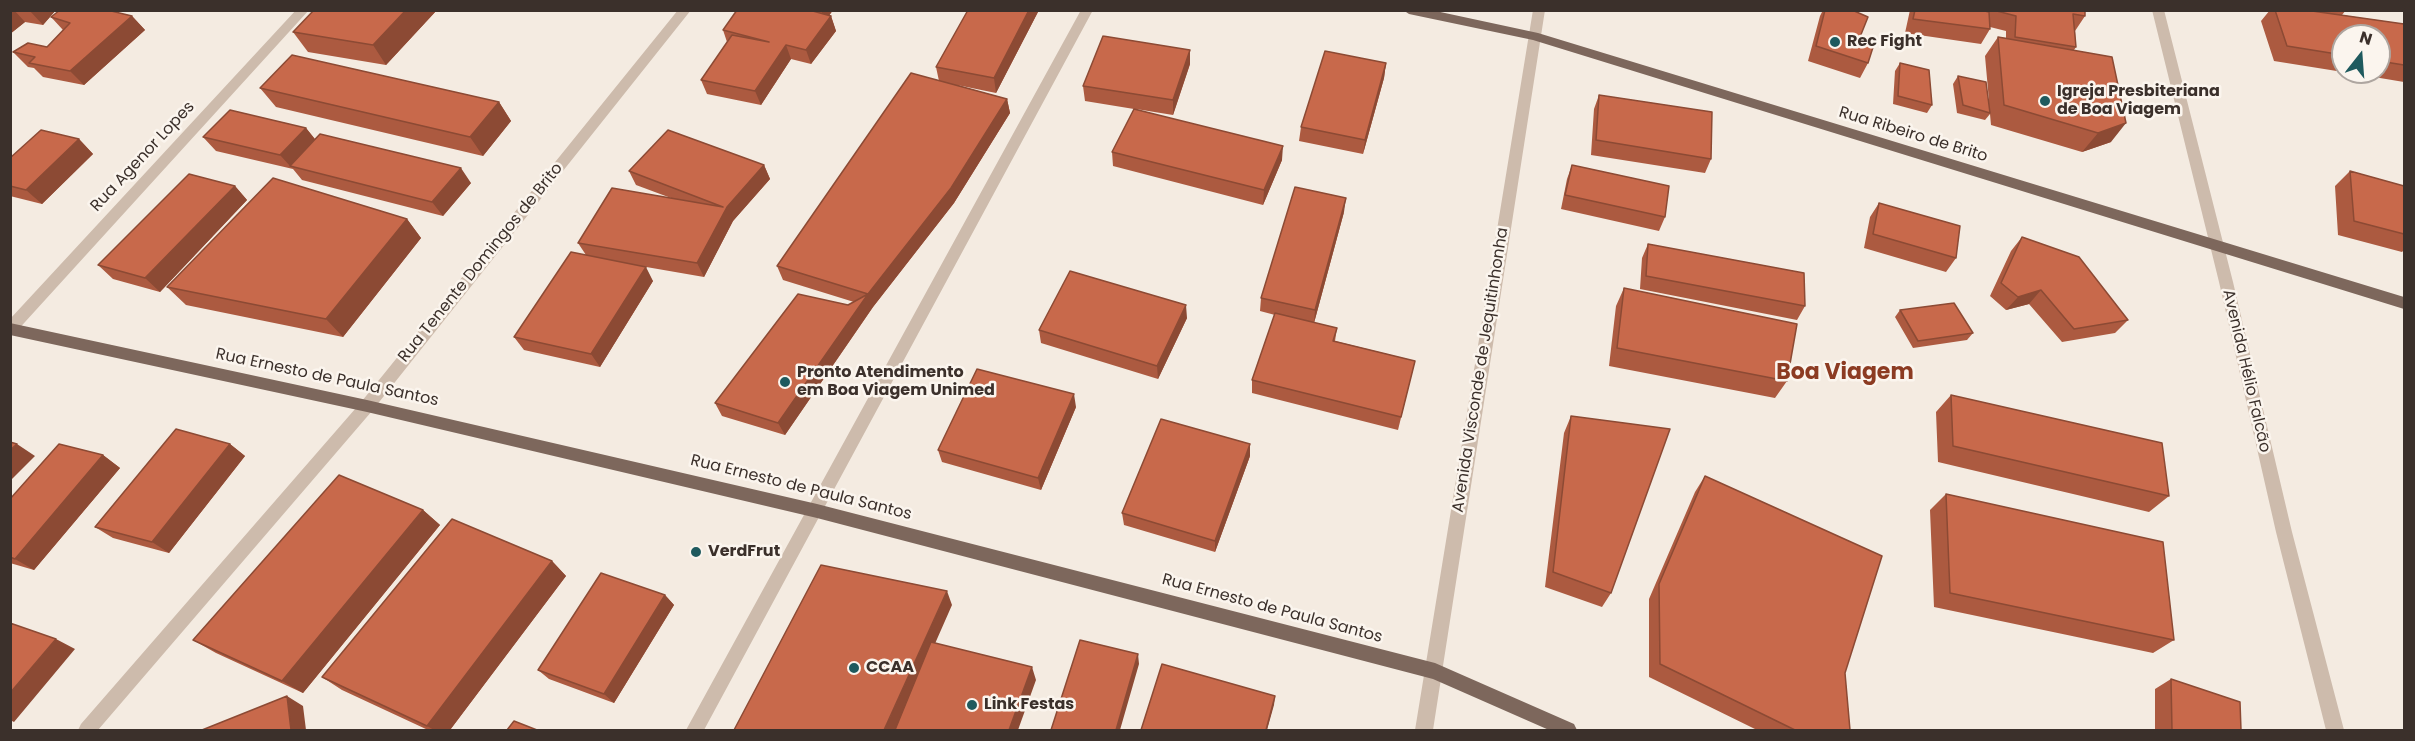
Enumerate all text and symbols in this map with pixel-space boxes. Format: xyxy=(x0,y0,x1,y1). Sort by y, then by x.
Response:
north arrow xyxy=(2331,24,2391,84)
text: N xyxy=(2357,25,2375,51)
place label: Rec Fight xyxy=(1847,32,1922,52)
marker: Rec Fight xyxy=(1828,35,1842,49)
place label: Igreja Presbiteriana de Boa Viagem xyxy=(2057,82,2220,120)
marker: Igreja Presbiteriana de Boa Viagem xyxy=(2038,94,2052,108)
street label: Rua Agenor Lopes xyxy=(87,98,199,216)
street label: Rua Ribeiro de Brito xyxy=(1836,103,1990,167)
street label: Rua Tenente Domingos de Brito xyxy=(395,160,567,366)
street label: Avenida Visconde de Jequitinhonha xyxy=(1449,226,1513,514)
street label: Avenida Hélio Falcão xyxy=(2218,288,2274,454)
street label: Rua Ernesto de Paula Santos xyxy=(214,345,440,411)
district label: Boa Viagem xyxy=(1776,360,1914,386)
place label: Pronto Atendimento em Boa Viagem Unimed xyxy=(797,363,995,401)
marker: Pronto Atendimento em Boa Viagem Unimed xyxy=(778,375,792,389)
street label: Rua Ernesto de Paula Santos xyxy=(688,451,914,525)
place label: VerdFrut xyxy=(708,542,780,562)
marker: VerdFrut xyxy=(689,545,703,559)
street label: Rua Ernesto de Paula Santos xyxy=(1160,570,1384,648)
place label: CCAA xyxy=(866,658,914,678)
marker: CCAA xyxy=(847,661,861,675)
place label: Link Festas xyxy=(984,695,1074,715)
marker: Link Festas xyxy=(965,698,979,712)

